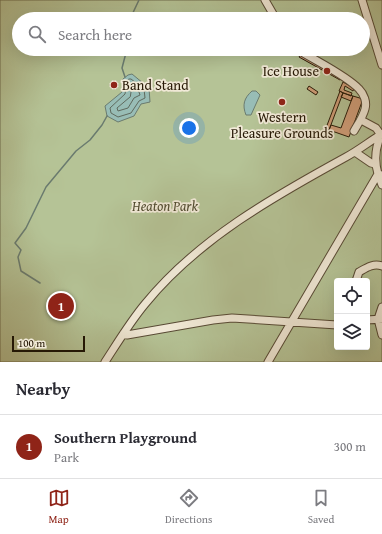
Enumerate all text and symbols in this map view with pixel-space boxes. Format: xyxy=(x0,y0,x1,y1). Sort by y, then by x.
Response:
search box xyxy=(12,12,370,56)
icon: search xyxy=(26,23,48,45)
text: Search here xyxy=(58,24,132,45)
place label: Ice House xyxy=(263,61,319,81)
marker: Ice House xyxy=(322,66,332,76)
place label: Band Stand xyxy=(122,75,189,95)
marker: Band Stand xyxy=(109,80,119,90)
marker: Western Pleasure Grounds xyxy=(277,97,287,107)
place label: Western Pleasure Grounds xyxy=(231,107,333,143)
your location xyxy=(179,118,199,138)
park label: Heaton Park xyxy=(131,196,199,216)
map controls xyxy=(334,278,370,350)
button: locate xyxy=(334,278,370,314)
pin: 1 xyxy=(48,291,74,321)
button: layers xyxy=(334,314,370,350)
scale bar xyxy=(12,334,85,353)
text: 100 m xyxy=(18,335,45,351)
text: Nearby xyxy=(16,376,70,401)
text: Southern Playground xyxy=(54,427,197,448)
text: 1 xyxy=(26,437,32,456)
text: 300 m xyxy=(334,437,366,456)
text: Park xyxy=(54,448,79,467)
tab: Map xyxy=(48,487,70,527)
tab: Directions xyxy=(165,487,212,527)
tab: Saved xyxy=(308,487,334,527)

